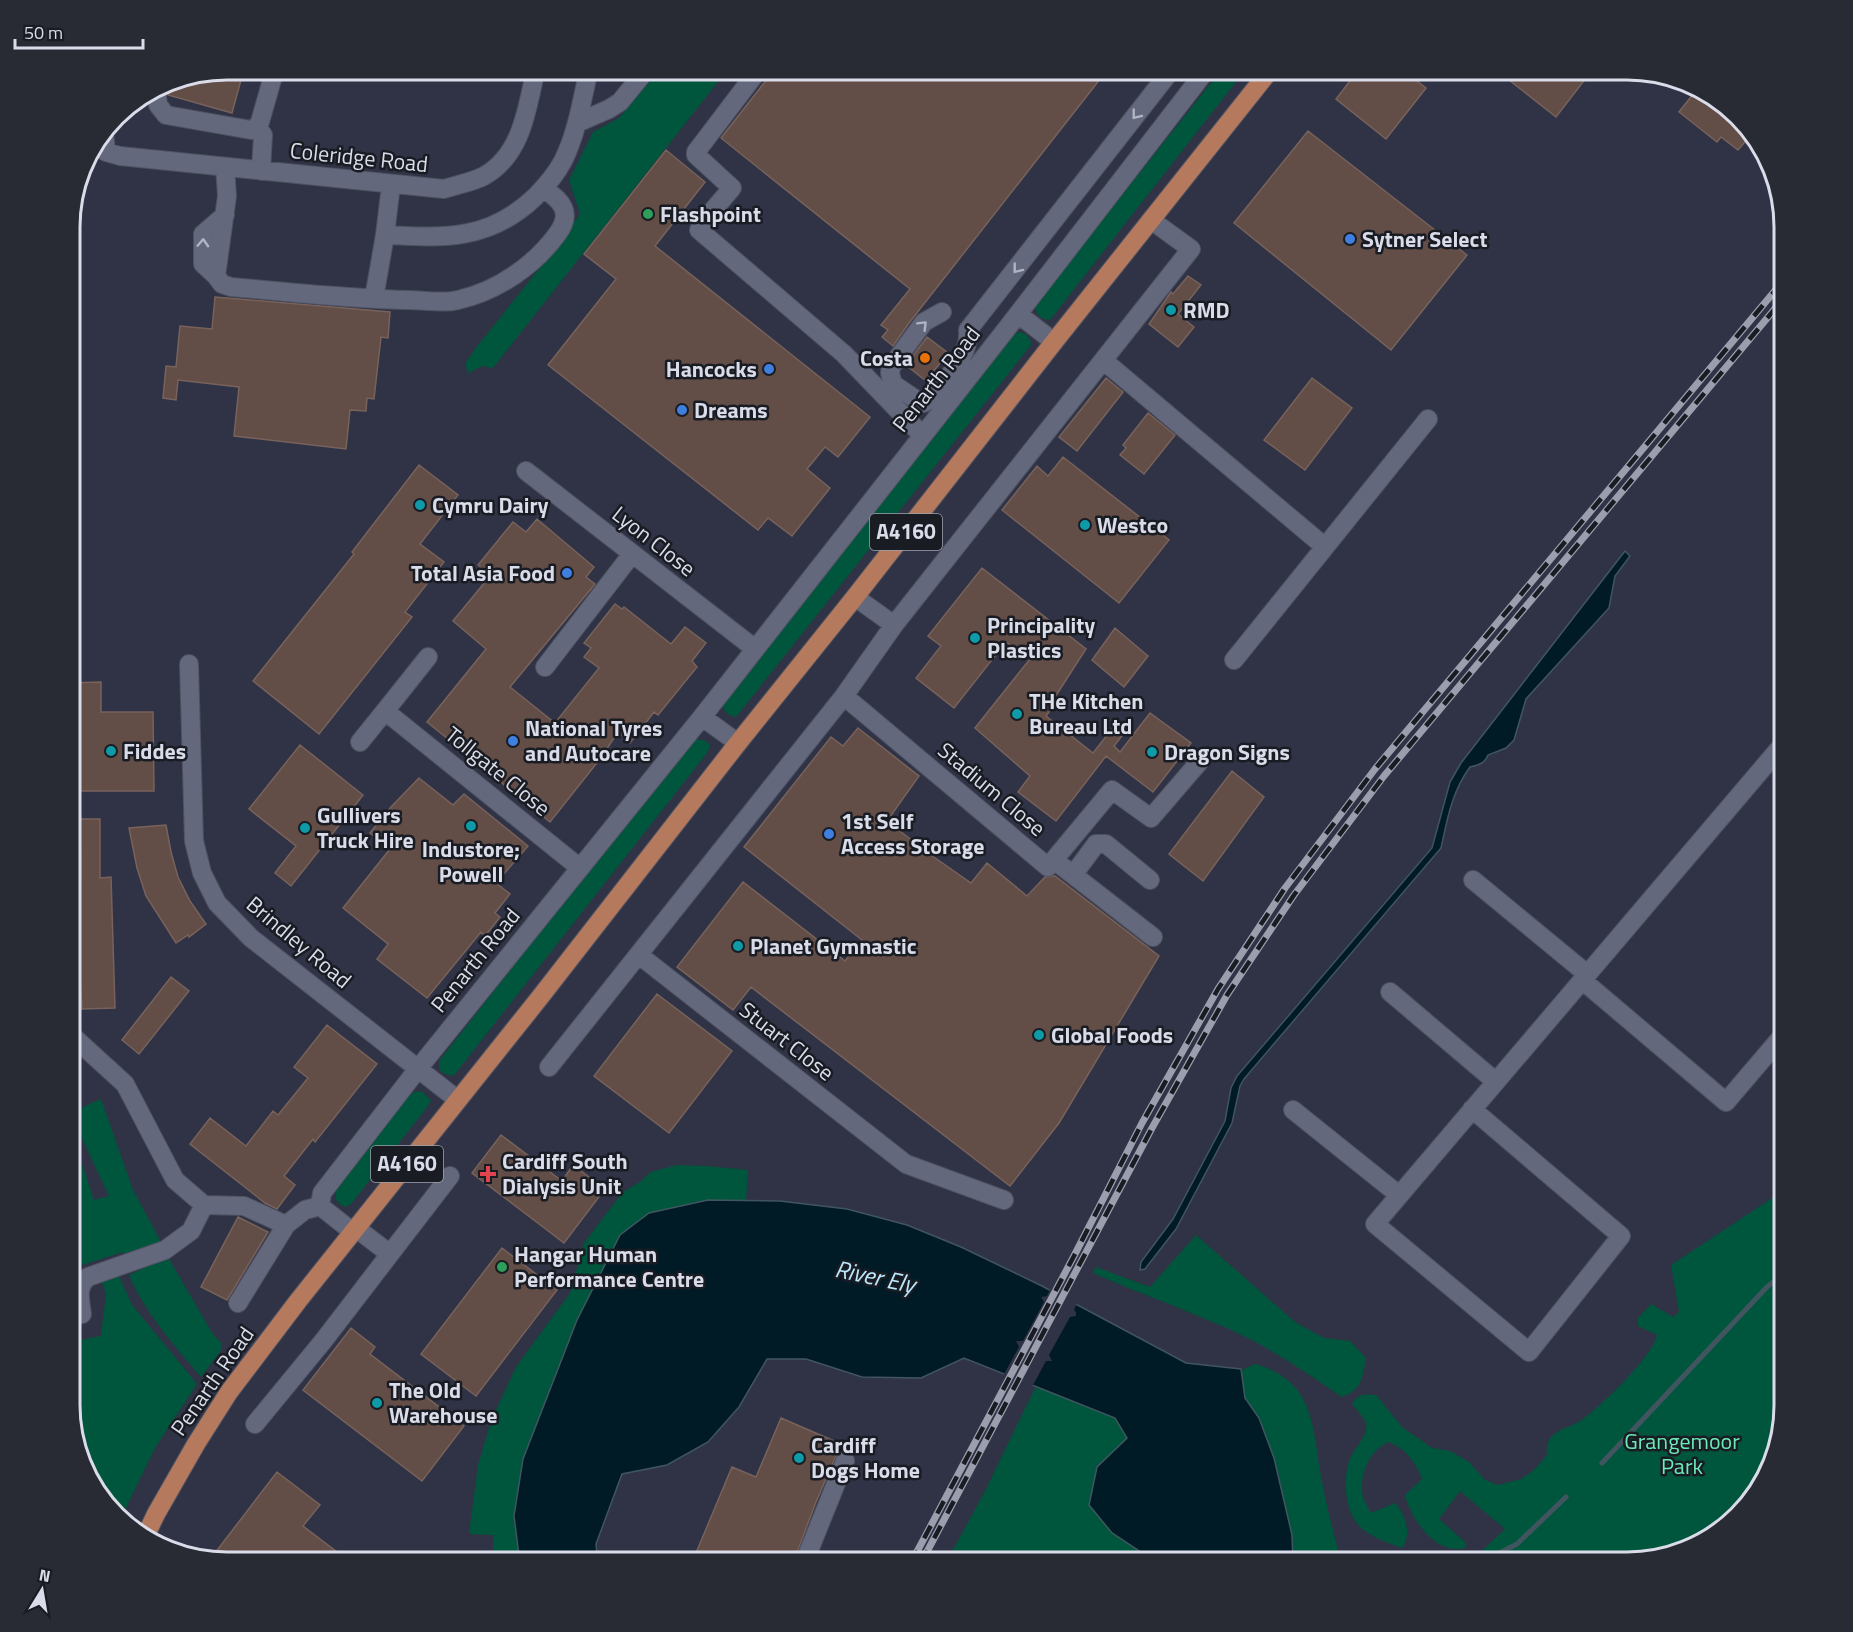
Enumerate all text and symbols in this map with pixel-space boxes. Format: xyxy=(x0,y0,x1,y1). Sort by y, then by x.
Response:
scale bar xyxy=(15,12,142,50)
text: 50 m xyxy=(24,19,63,46)
one-way arrow xyxy=(1133,108,1144,119)
street label: Coleridge Road xyxy=(288,133,430,181)
place label: Flashpoint xyxy=(660,197,761,231)
marker: Flashpoint xyxy=(641,207,655,221)
place label: Sytner Select xyxy=(1362,222,1487,256)
marker: Sytner Select xyxy=(1343,232,1357,246)
one-way arrow xyxy=(197,239,210,248)
one-way arrow xyxy=(1013,262,1024,273)
place label: RMD xyxy=(1183,293,1230,327)
marker: RMD xyxy=(1164,303,1178,317)
street label: Penarth Road xyxy=(884,319,988,439)
one-way arrow xyxy=(917,321,927,332)
place label: Costa xyxy=(860,341,913,375)
marker: Costa xyxy=(918,351,932,365)
place label: Hancocks xyxy=(666,352,757,386)
marker: Hancocks xyxy=(762,362,776,376)
place label: Dreams xyxy=(694,393,768,427)
marker: Dreams xyxy=(675,403,689,417)
place label: Cymru Dairy xyxy=(432,488,549,522)
street label: Lyon Close xyxy=(605,497,703,585)
marker: Cymru Dairy xyxy=(413,498,427,512)
place label: Westco xyxy=(1097,508,1168,542)
road number: A4160 xyxy=(870,514,942,550)
marker: Westco xyxy=(1078,518,1092,532)
place label: Total Asia Food xyxy=(411,556,555,590)
marker: Total Asia Food xyxy=(560,566,574,580)
place label: Principality Plastics xyxy=(987,608,1095,667)
marker: Principality Plastics xyxy=(968,631,982,645)
place label: THe Kitchen Bureau Ltd xyxy=(1029,684,1144,743)
marker: THe Kitchen Bureau Ltd xyxy=(1010,707,1024,721)
place label: National Tyres and Autocare xyxy=(525,711,662,770)
street label: Tollgate Close xyxy=(438,718,558,824)
place label: Fiddes xyxy=(123,734,186,768)
marker: National Tyres and Autocare xyxy=(506,734,520,748)
street label: Stadium Close xyxy=(931,734,1053,844)
place label: Dragon Signs xyxy=(1164,735,1290,769)
marker: Fiddes xyxy=(104,744,118,758)
marker: Dragon Signs xyxy=(1145,745,1159,759)
place label: Gullivers Truck Hire xyxy=(317,798,414,857)
place label: 1st Self Access Storage xyxy=(841,804,984,863)
marker: Industore; Powell xyxy=(464,819,478,833)
marker: Gullivers Truck Hire xyxy=(298,821,312,835)
marker: 1st Self Access Storage xyxy=(822,827,836,841)
place label: Industore; Powell xyxy=(422,832,520,891)
street label: Brindley Road xyxy=(239,888,359,996)
street label: Penarth Road xyxy=(422,900,528,1020)
place label: Planet Gymnastic xyxy=(750,929,916,963)
marker: Planet Gymnastic xyxy=(731,939,745,953)
street label: Stuart Close xyxy=(732,993,842,1089)
place label: Global Foods xyxy=(1051,1018,1173,1052)
marker: Global Foods xyxy=(1032,1028,1046,1042)
place label: Cardiff South Dialysis Unit xyxy=(502,1144,628,1203)
road number: A4160 xyxy=(371,1146,443,1182)
marker: Cardiff South Dialysis Unit xyxy=(479,1165,497,1183)
place label: Hangar Human Performance Centre xyxy=(514,1237,704,1296)
water label: River Ely xyxy=(832,1250,922,1303)
marker: Hangar Human Performance Centre xyxy=(495,1260,509,1274)
street label: Penarth Road xyxy=(162,1319,262,1443)
place label: The Old Warehouse xyxy=(389,1373,497,1432)
marker: The Old Warehouse xyxy=(370,1396,384,1410)
park label: Grangemoor Park xyxy=(1624,1424,1740,1483)
place label: Cardiff Dogs Home xyxy=(811,1428,920,1487)
marker: Cardiff Dogs Home xyxy=(792,1451,806,1465)
north arrow xyxy=(12,1560,72,1620)
text: N xyxy=(37,1562,53,1588)

